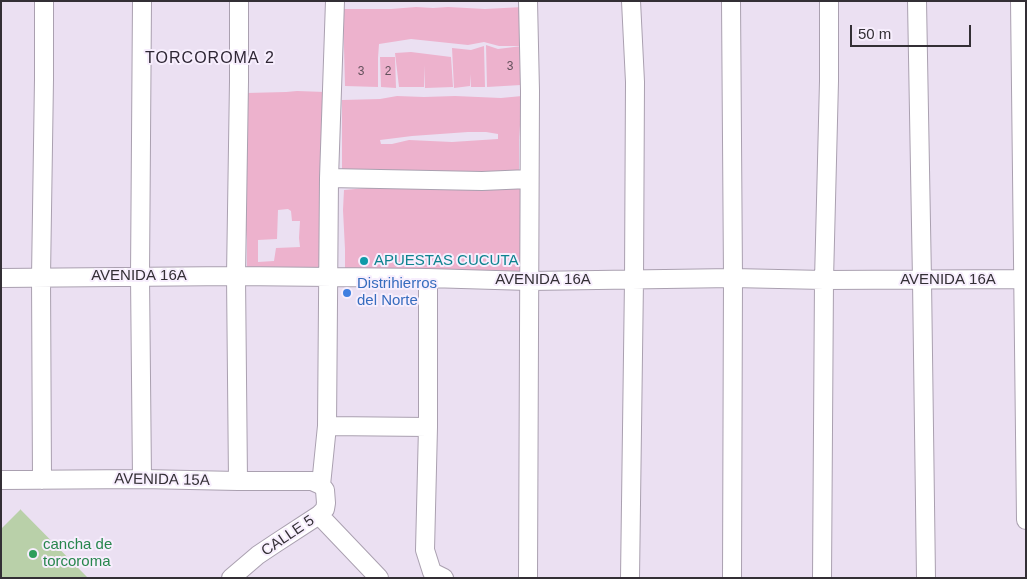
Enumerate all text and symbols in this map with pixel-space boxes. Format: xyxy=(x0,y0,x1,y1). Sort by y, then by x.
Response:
scale bar xyxy=(852,15,973,47)
text: 50 m xyxy=(858,25,891,42)
district label: TORCOROMA 2 xyxy=(144,49,276,69)
house number: 3 xyxy=(507,60,513,74)
house number: 3 xyxy=(358,65,364,79)
house number: 2 xyxy=(385,65,391,79)
place label: APUESTAS CUCUTA xyxy=(374,252,518,270)
marker: APUESTAS CUCUTA xyxy=(358,255,370,267)
street label: AVENIDA 16A xyxy=(91,267,187,285)
street label: AVENIDA 16A xyxy=(495,271,591,289)
street label: AVENIDA 16A xyxy=(900,271,996,289)
place label: Distrihierros del Norte xyxy=(357,275,437,310)
marker: Distrihierros del Norte xyxy=(341,287,353,299)
street label: AVENIDA 15A xyxy=(114,470,210,490)
street label: CALLE 5 xyxy=(258,512,318,560)
place label: cancha de torcoroma xyxy=(43,536,112,571)
marker: cancha de torcoroma xyxy=(27,548,39,560)

